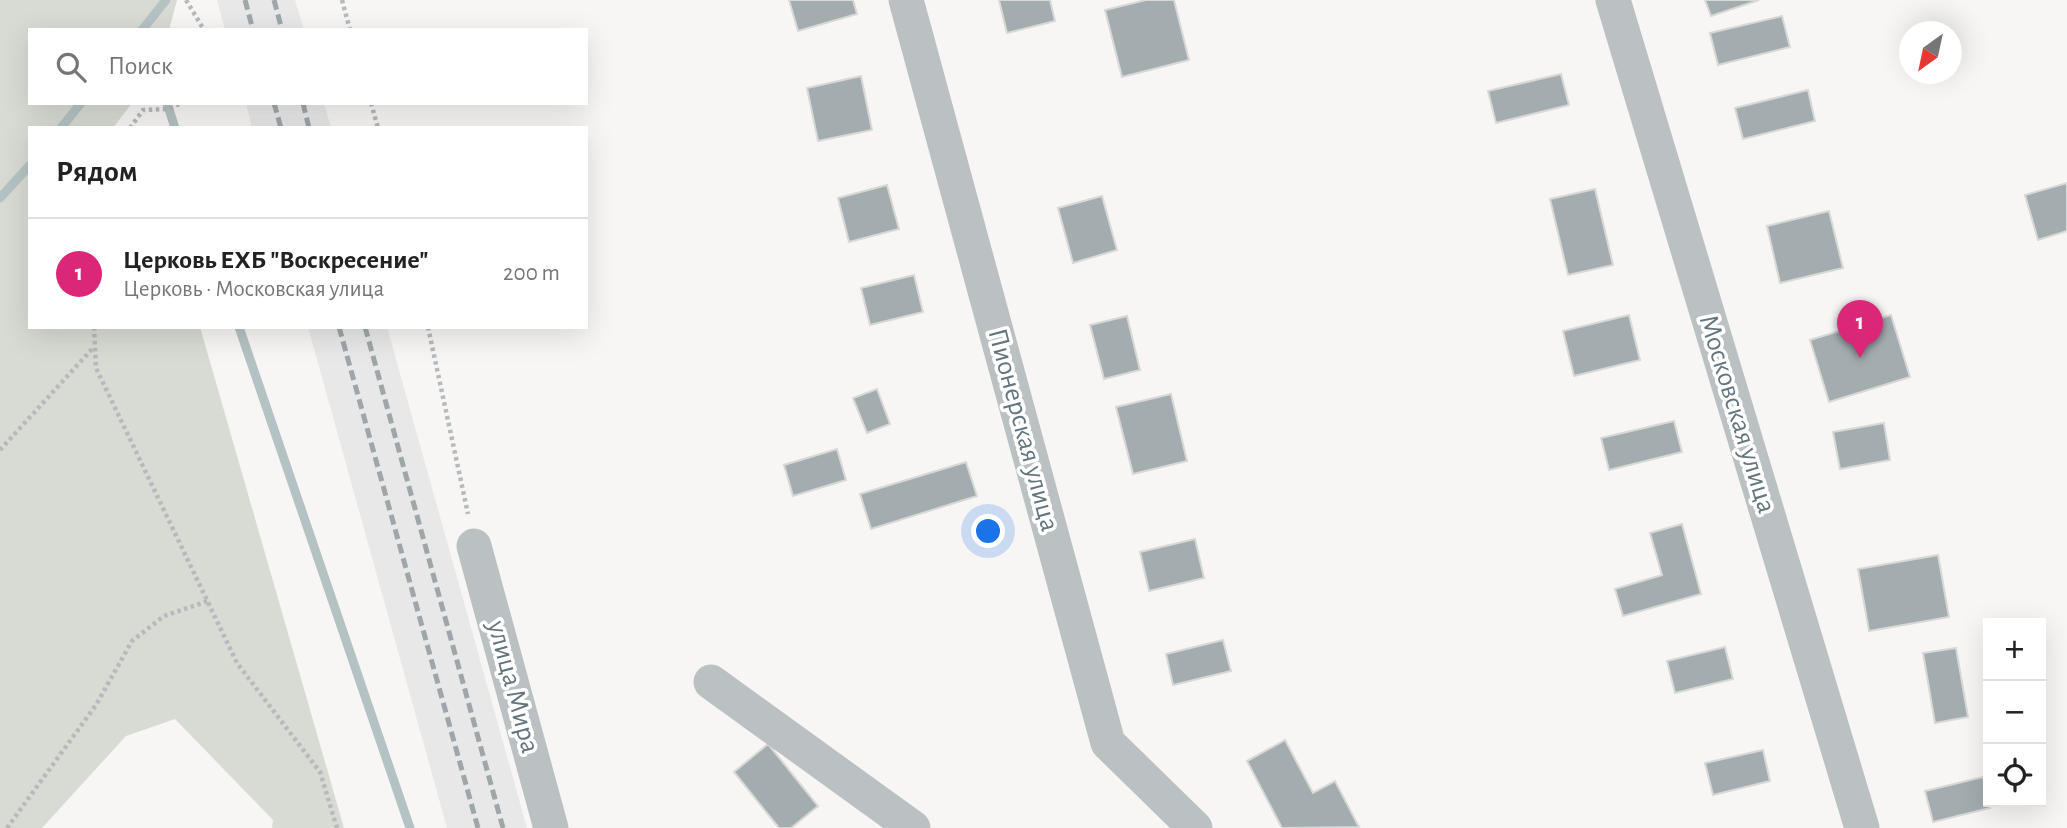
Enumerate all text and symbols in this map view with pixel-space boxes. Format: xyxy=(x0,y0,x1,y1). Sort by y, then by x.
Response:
north arrow xyxy=(1899,21,1962,84)
search box xyxy=(28,28,588,105)
icon: search xyxy=(52,48,90,86)
text: Поиск xyxy=(108,53,173,79)
text: Рядом xyxy=(56,157,138,187)
text: Церковь ЕХБ "Воскресение" xyxy=(123,247,429,273)
text: 1 xyxy=(75,262,83,285)
text: 200 m xyxy=(503,262,560,285)
text: Церковь · Московская улица xyxy=(123,278,384,301)
pin: 1 xyxy=(1837,300,1883,358)
street label: Московская улица xyxy=(1694,311,1781,517)
street label: Пионерская улица xyxy=(982,326,1064,535)
your location xyxy=(971,514,1005,548)
street label: улица Мира xyxy=(482,617,544,756)
map controls xyxy=(1983,618,2046,807)
button: + xyxy=(1983,618,2046,681)
button: − xyxy=(1983,681,2046,744)
button: locate xyxy=(1983,744,2046,807)

